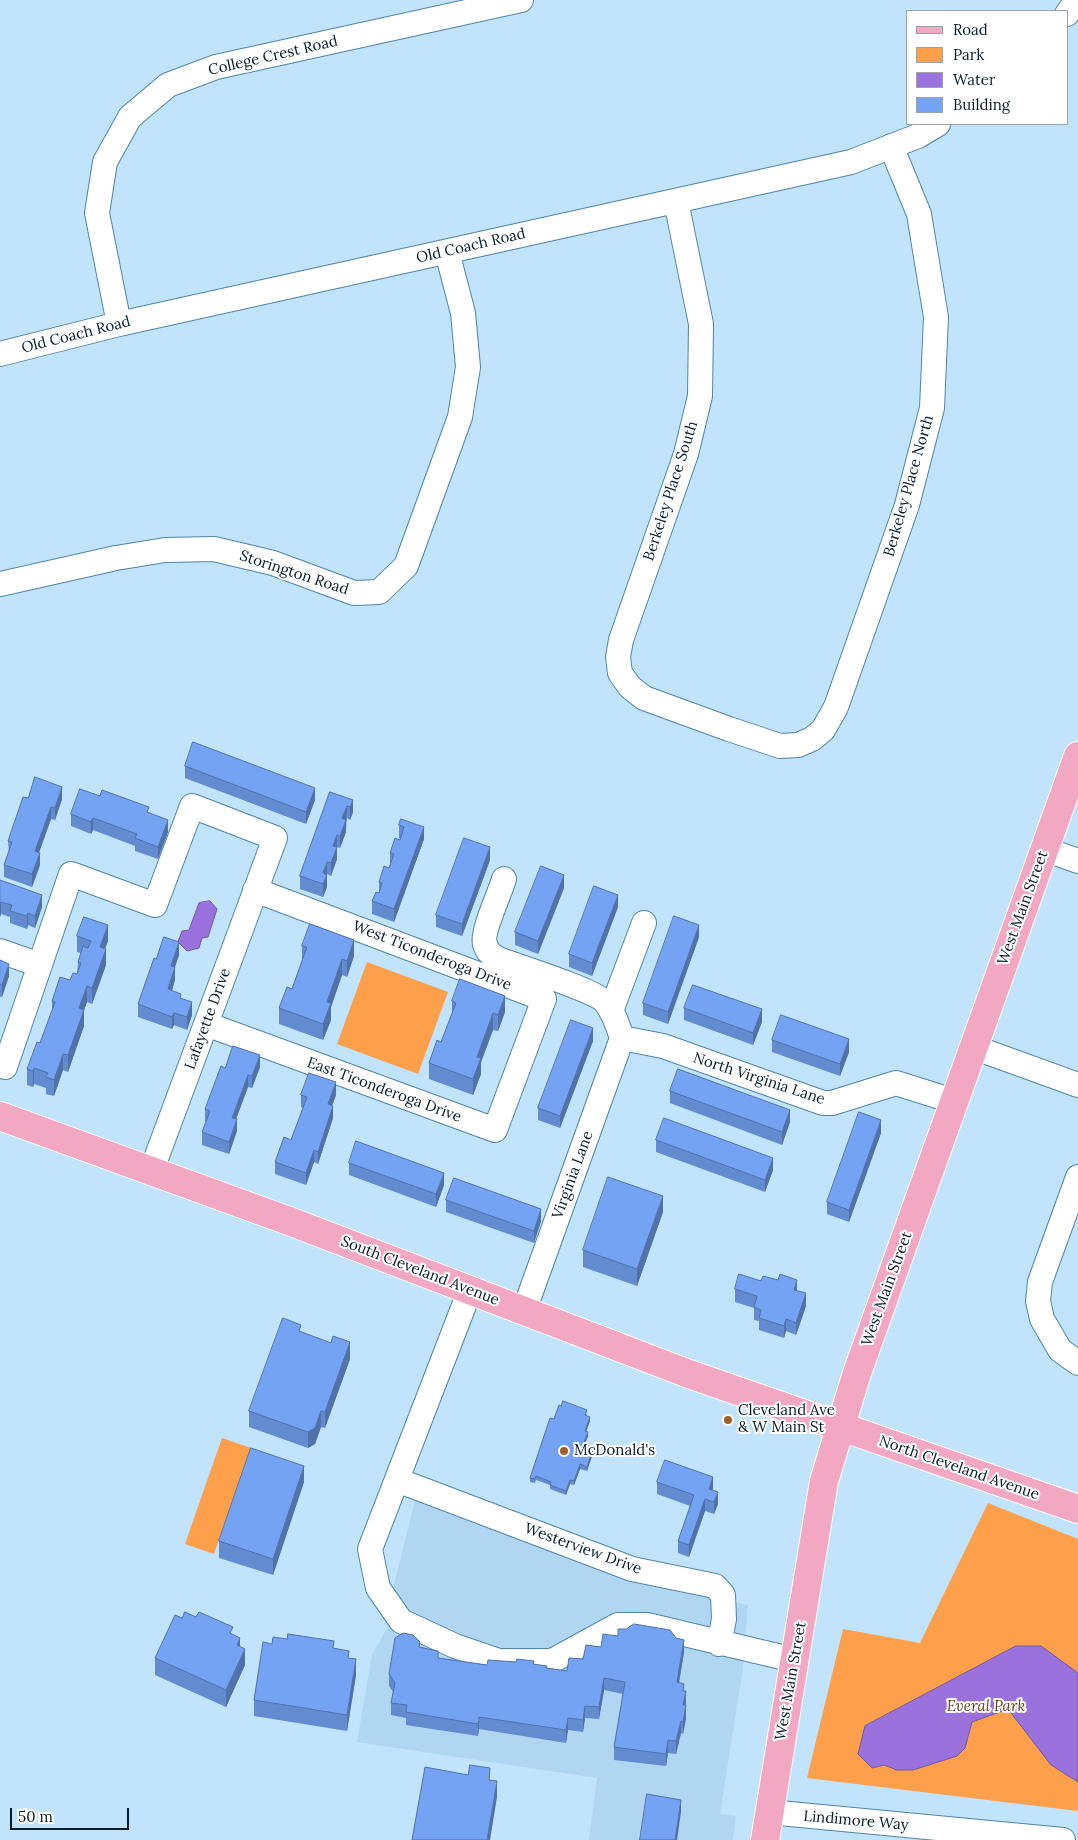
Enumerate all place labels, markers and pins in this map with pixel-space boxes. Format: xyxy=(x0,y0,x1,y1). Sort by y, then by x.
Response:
place label: Cleveland Ave & W Main St xyxy=(738,1402,835,1437)
marker: Cleveland Ave & W Main St xyxy=(722,1414,734,1426)
place label: McDonald's xyxy=(574,1442,655,1460)
marker: McDonald's xyxy=(558,1445,570,1457)

